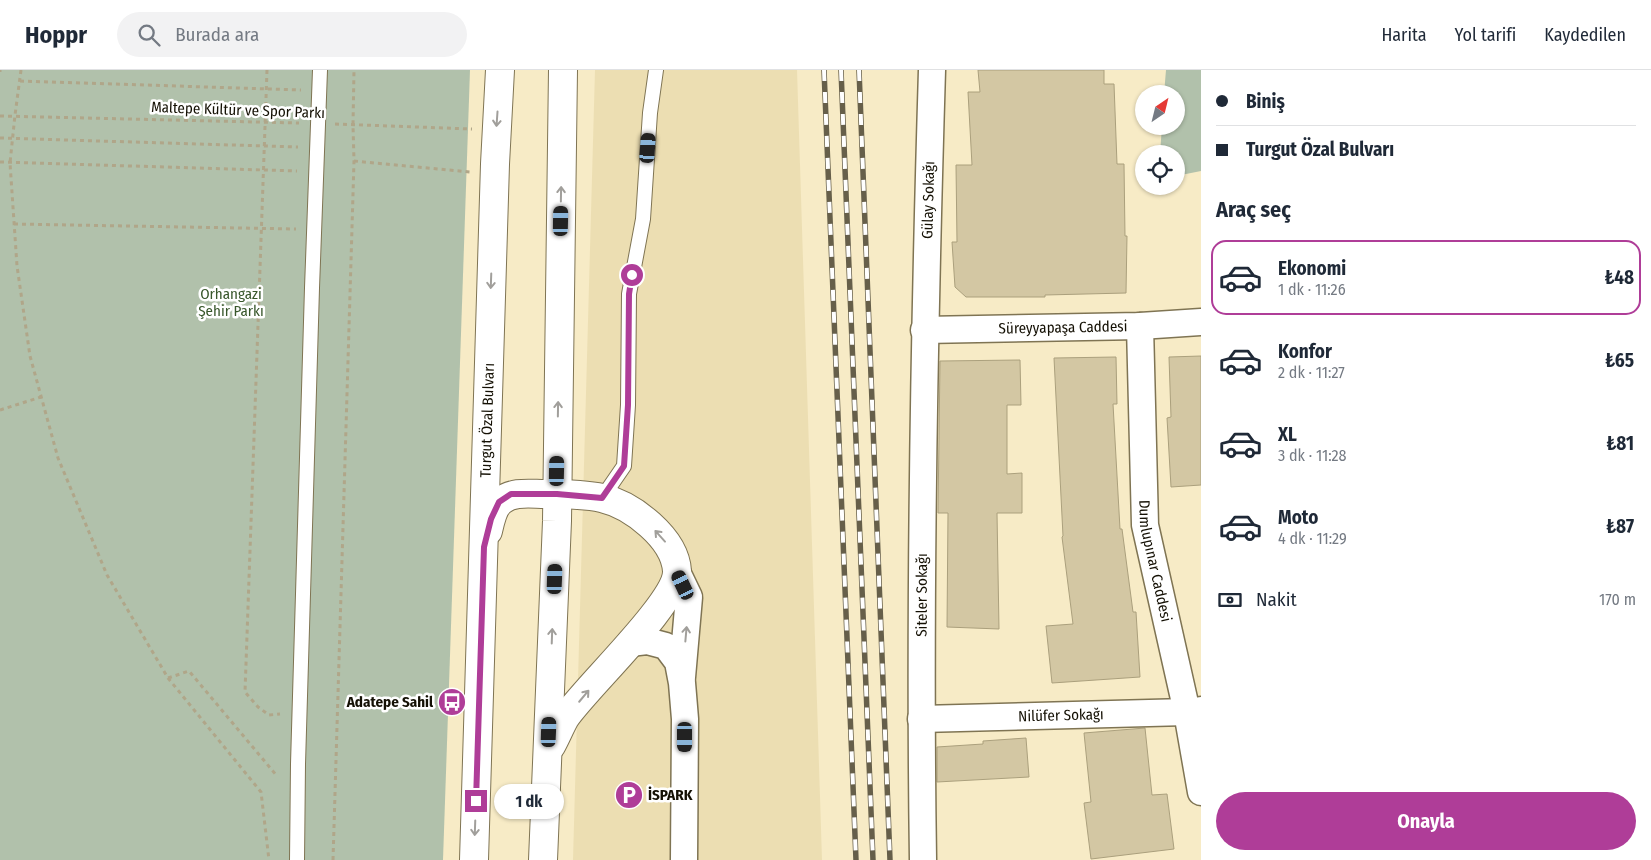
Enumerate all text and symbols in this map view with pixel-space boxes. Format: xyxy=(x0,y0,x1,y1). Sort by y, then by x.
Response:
search box xyxy=(117,12,467,57)
text: Hoppr xyxy=(25,21,87,49)
icon: search xyxy=(135,21,163,49)
text: Burada ara xyxy=(175,23,259,46)
text: Harita xyxy=(1381,24,1427,46)
text: Yol tarifi xyxy=(1455,24,1516,46)
text: Kaydedilen xyxy=(1544,24,1626,46)
north arrow xyxy=(1135,85,1185,135)
map controls xyxy=(1135,85,1185,195)
text: Biniş xyxy=(1246,90,1285,113)
street label: Maltepe Kültür ve Spor Parkı xyxy=(151,98,325,122)
one-way arrow xyxy=(492,110,501,126)
car xyxy=(639,133,656,163)
text: Turgut Özal Bulvarı xyxy=(1246,138,1394,161)
button: locate xyxy=(1135,145,1185,195)
street label: Gülay Sokağı xyxy=(918,161,938,239)
one-way arrow xyxy=(556,186,566,202)
text: Araç seç xyxy=(1216,196,1291,223)
car xyxy=(553,206,568,236)
icon: car xyxy=(1218,255,1263,300)
text: Ekonomi xyxy=(1278,257,1346,280)
route start xyxy=(621,264,643,286)
text: ₺48 xyxy=(1604,266,1634,289)
one-way arrow xyxy=(487,273,496,289)
text: 1 dk · 11:26 xyxy=(1278,280,1346,299)
park label: Orhangazi Şehir Parkı xyxy=(198,285,264,320)
street label: Süreyyapaşa Caddesi xyxy=(998,317,1128,338)
icon: car xyxy=(1218,338,1263,383)
text: Konfor xyxy=(1278,340,1332,363)
text: ₺65 xyxy=(1605,349,1634,372)
street label: Turgut Özal Bulvarı xyxy=(477,362,498,478)
text: 2 dk · 11:27 xyxy=(1278,363,1345,382)
one-way arrow xyxy=(553,401,563,417)
icon: car xyxy=(1218,421,1263,466)
text: XL xyxy=(1278,423,1297,446)
text: ₺81 xyxy=(1606,432,1634,455)
text: 3 dk · 11:28 xyxy=(1278,446,1347,465)
car xyxy=(549,456,564,486)
street label: Dumlupınar Caddesi xyxy=(1135,500,1175,624)
icon: car xyxy=(1218,504,1263,549)
text: Moto xyxy=(1278,506,1318,529)
text: ₺87 xyxy=(1606,515,1634,538)
one-way arrow xyxy=(654,529,665,542)
text: 4 dk · 11:29 xyxy=(1278,529,1347,548)
street label: Siteler Sokağı xyxy=(913,553,931,637)
car xyxy=(546,564,563,594)
car xyxy=(669,568,696,602)
icon: cash xyxy=(1216,586,1244,614)
text: Nakit xyxy=(1256,588,1297,611)
text: 170 m xyxy=(1599,590,1636,609)
one-way arrow xyxy=(681,626,691,642)
one-way arrow xyxy=(548,629,557,645)
bus stop icon: Adatepe Sahil xyxy=(437,687,467,717)
one-way arrow xyxy=(578,690,589,703)
place label: Adatepe Sahil xyxy=(346,693,434,711)
street label: Nilüfer Sokağı xyxy=(1018,705,1104,725)
car xyxy=(540,717,557,747)
car xyxy=(677,722,692,752)
parking icon: İSPARK xyxy=(614,780,644,810)
callout: 1 dk xyxy=(494,784,564,818)
place label: İSPARK xyxy=(648,786,693,804)
route end xyxy=(465,790,487,812)
text: 1 dk xyxy=(516,792,542,811)
button: Onayla xyxy=(1216,792,1636,850)
one-way arrow xyxy=(470,820,479,836)

